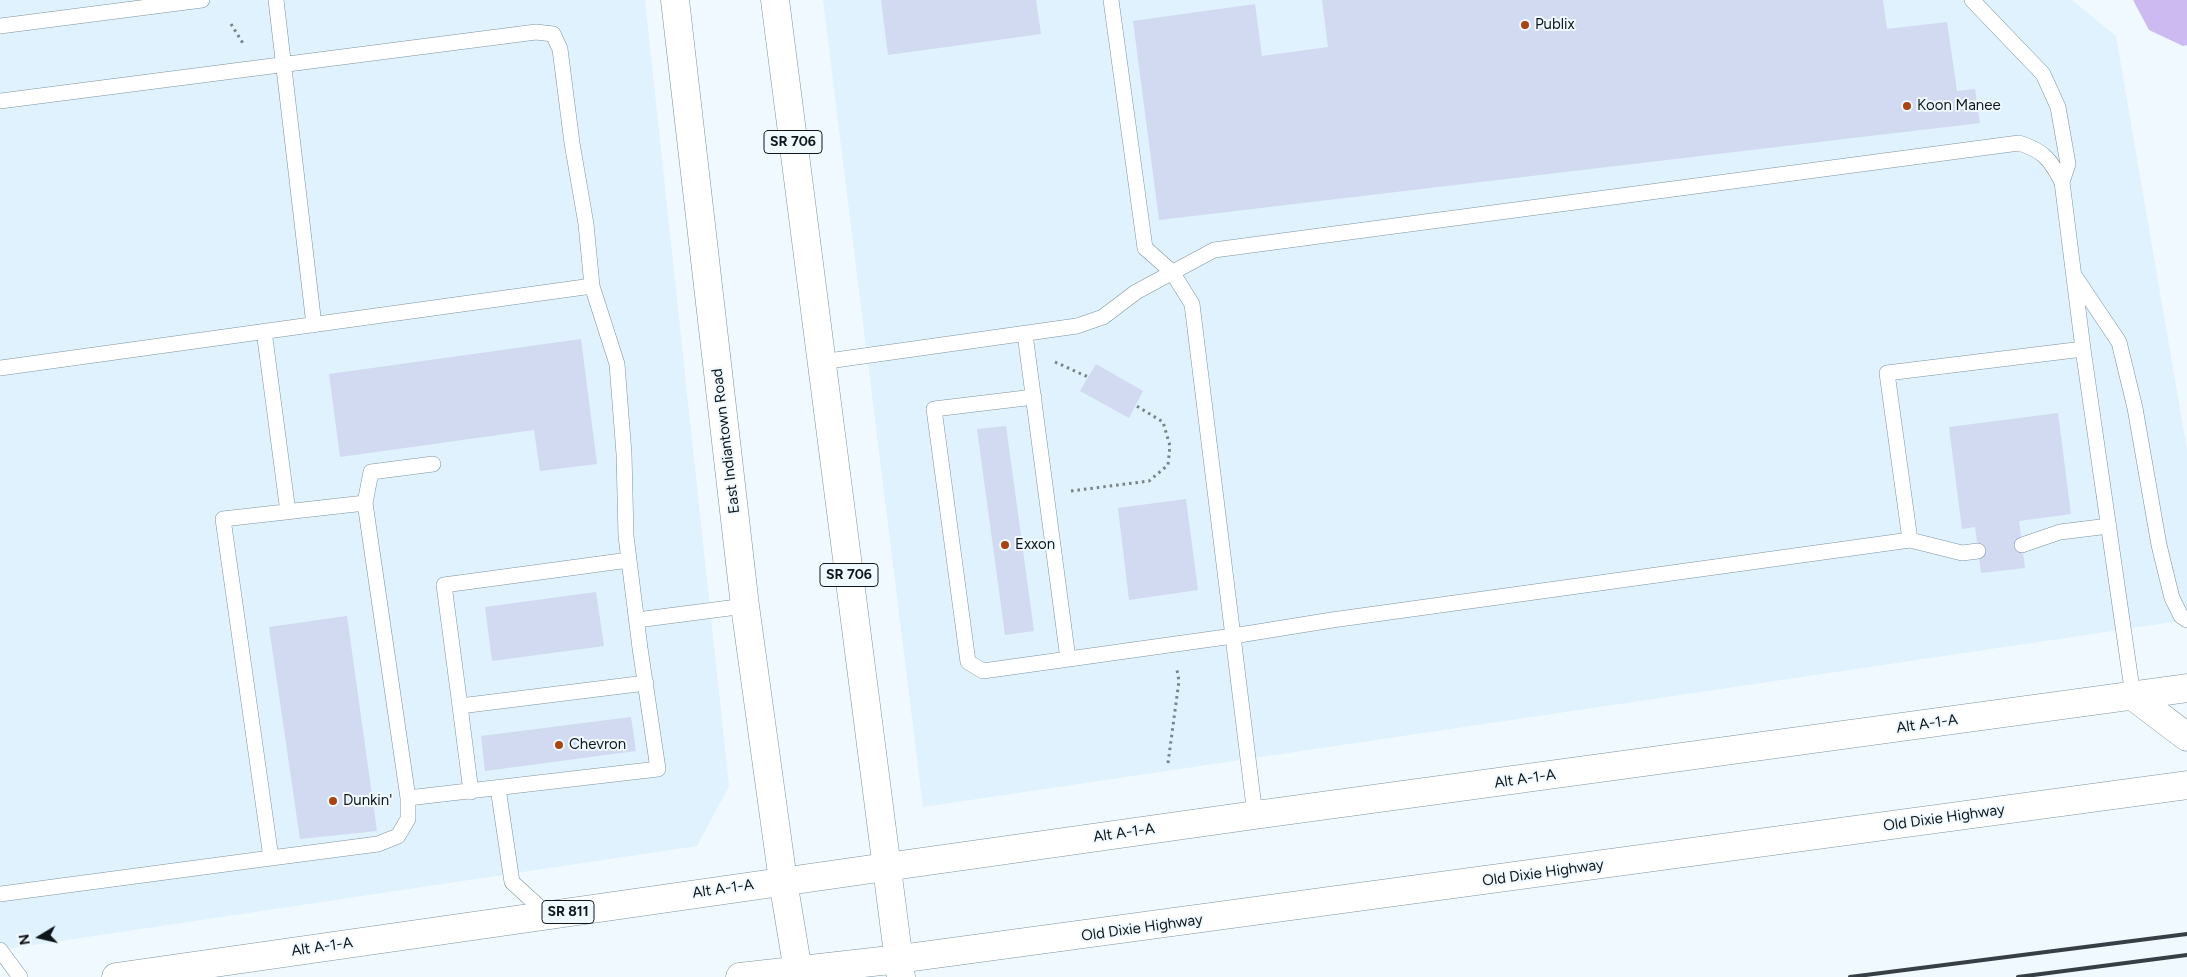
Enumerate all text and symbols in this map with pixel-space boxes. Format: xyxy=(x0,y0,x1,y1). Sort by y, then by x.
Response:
place label: Publix xyxy=(1535,16,1575,34)
marker: Publix xyxy=(1519,19,1531,31)
place label: Koon Manee xyxy=(1917,97,2001,115)
marker: Koon Manee xyxy=(1901,100,1913,112)
road number: SR 706 xyxy=(764,130,822,154)
street label: East Indiantown Road xyxy=(708,367,744,515)
place label: Exxon xyxy=(1015,536,1055,554)
marker: Exxon xyxy=(999,539,1011,551)
road number: SR 706 xyxy=(820,564,878,586)
street label: Alt A-1-A xyxy=(1895,711,1959,737)
place label: Chevron xyxy=(569,736,626,754)
marker: Chevron xyxy=(553,739,565,751)
street label: Alt A-1-A xyxy=(1493,766,1557,792)
place label: Dunkin' xyxy=(343,792,392,810)
marker: Dunkin' xyxy=(327,795,339,807)
street label: Old Dixie Highway xyxy=(1882,801,2006,835)
street label: Alt A-1-A xyxy=(1092,820,1156,846)
street label: Old Dixie Highway xyxy=(1481,856,1605,890)
street label: Alt A-1-A xyxy=(691,876,755,902)
road number: SR 811 xyxy=(542,900,594,924)
street label: Old Dixie Highway xyxy=(1080,911,1204,945)
north arrow xyxy=(15,912,65,962)
text: N xyxy=(15,933,34,946)
street label: Alt A-1-A xyxy=(290,934,354,960)

